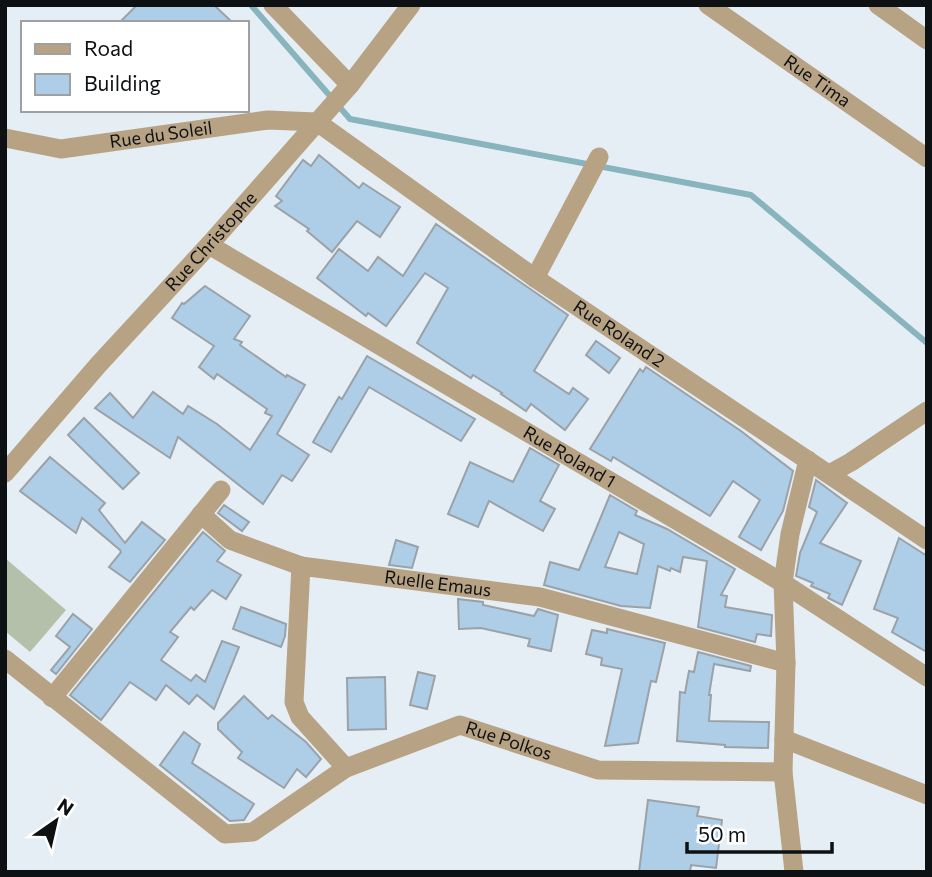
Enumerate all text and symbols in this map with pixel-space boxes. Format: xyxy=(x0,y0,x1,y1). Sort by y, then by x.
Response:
legend xyxy=(21,21,248,112)
text: Road xyxy=(84,35,133,60)
street label: Rue Tima xyxy=(780,49,855,111)
text: Building xyxy=(84,70,161,95)
street label: Rue du Soleil xyxy=(108,116,214,152)
street label: Rue Christophe xyxy=(160,187,261,295)
street label: Rue Roland 2 xyxy=(570,295,669,372)
street label: Rue Roland 1 xyxy=(520,421,620,492)
street label: Ruelle Emaus xyxy=(383,565,493,601)
street label: Rue Polkos xyxy=(463,716,555,764)
north arrow xyxy=(21,786,91,856)
text: N xyxy=(53,793,78,820)
scale bar xyxy=(687,810,832,854)
text: 50 m xyxy=(698,821,746,846)

